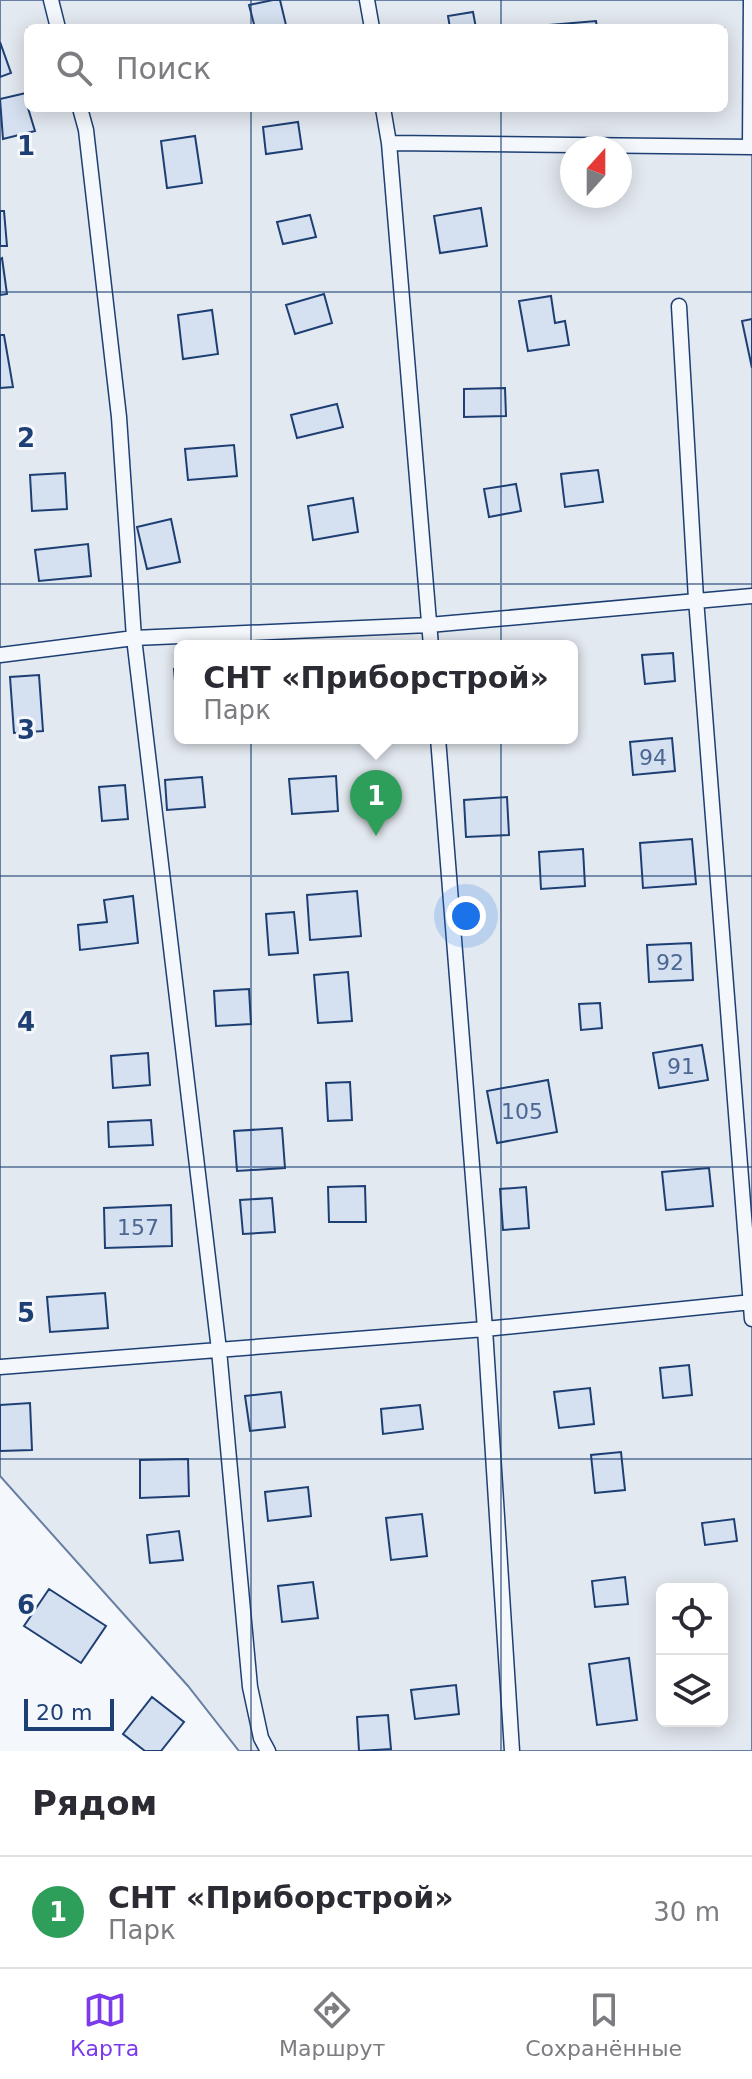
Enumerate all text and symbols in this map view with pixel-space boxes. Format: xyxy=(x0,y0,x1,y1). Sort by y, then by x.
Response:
search box xyxy=(24,24,728,112)
icon: search xyxy=(52,46,96,90)
text: Поиск xyxy=(116,51,211,86)
text: 1 xyxy=(17,131,35,161)
north arrow xyxy=(560,136,632,208)
text: 2 xyxy=(17,423,35,453)
popup xyxy=(174,640,578,744)
text: СНТ «Приборстрой» xyxy=(203,660,549,695)
text: Парк xyxy=(203,695,271,725)
text: 3 xyxy=(17,715,35,745)
house number: 94 xyxy=(639,745,667,770)
pin: 1 xyxy=(350,770,402,836)
your location xyxy=(446,896,486,936)
house number: 92 xyxy=(656,950,684,975)
text: 4 xyxy=(17,1007,35,1037)
house number: 91 xyxy=(667,1054,695,1079)
house number: 105 xyxy=(501,1099,543,1124)
house number: 157 xyxy=(117,1215,159,1240)
text: 5 xyxy=(17,1298,35,1328)
map controls xyxy=(656,1583,728,1727)
button: locate xyxy=(656,1583,728,1655)
text: 6 xyxy=(17,1590,35,1620)
button: layers xyxy=(656,1655,728,1727)
scale bar xyxy=(24,1695,114,1731)
text: 20 m xyxy=(36,1700,92,1725)
text: Рядом xyxy=(32,1783,157,1823)
text: СНТ «Приборстрой» xyxy=(108,1880,454,1915)
text: 1 xyxy=(49,1897,67,1927)
text: 30 m xyxy=(653,1897,720,1927)
text: Парк xyxy=(108,1915,176,1945)
tab: Карта xyxy=(70,1988,139,2061)
tab: Маршрут xyxy=(279,1988,385,2061)
tab: Сохранённые xyxy=(525,1988,682,2061)

